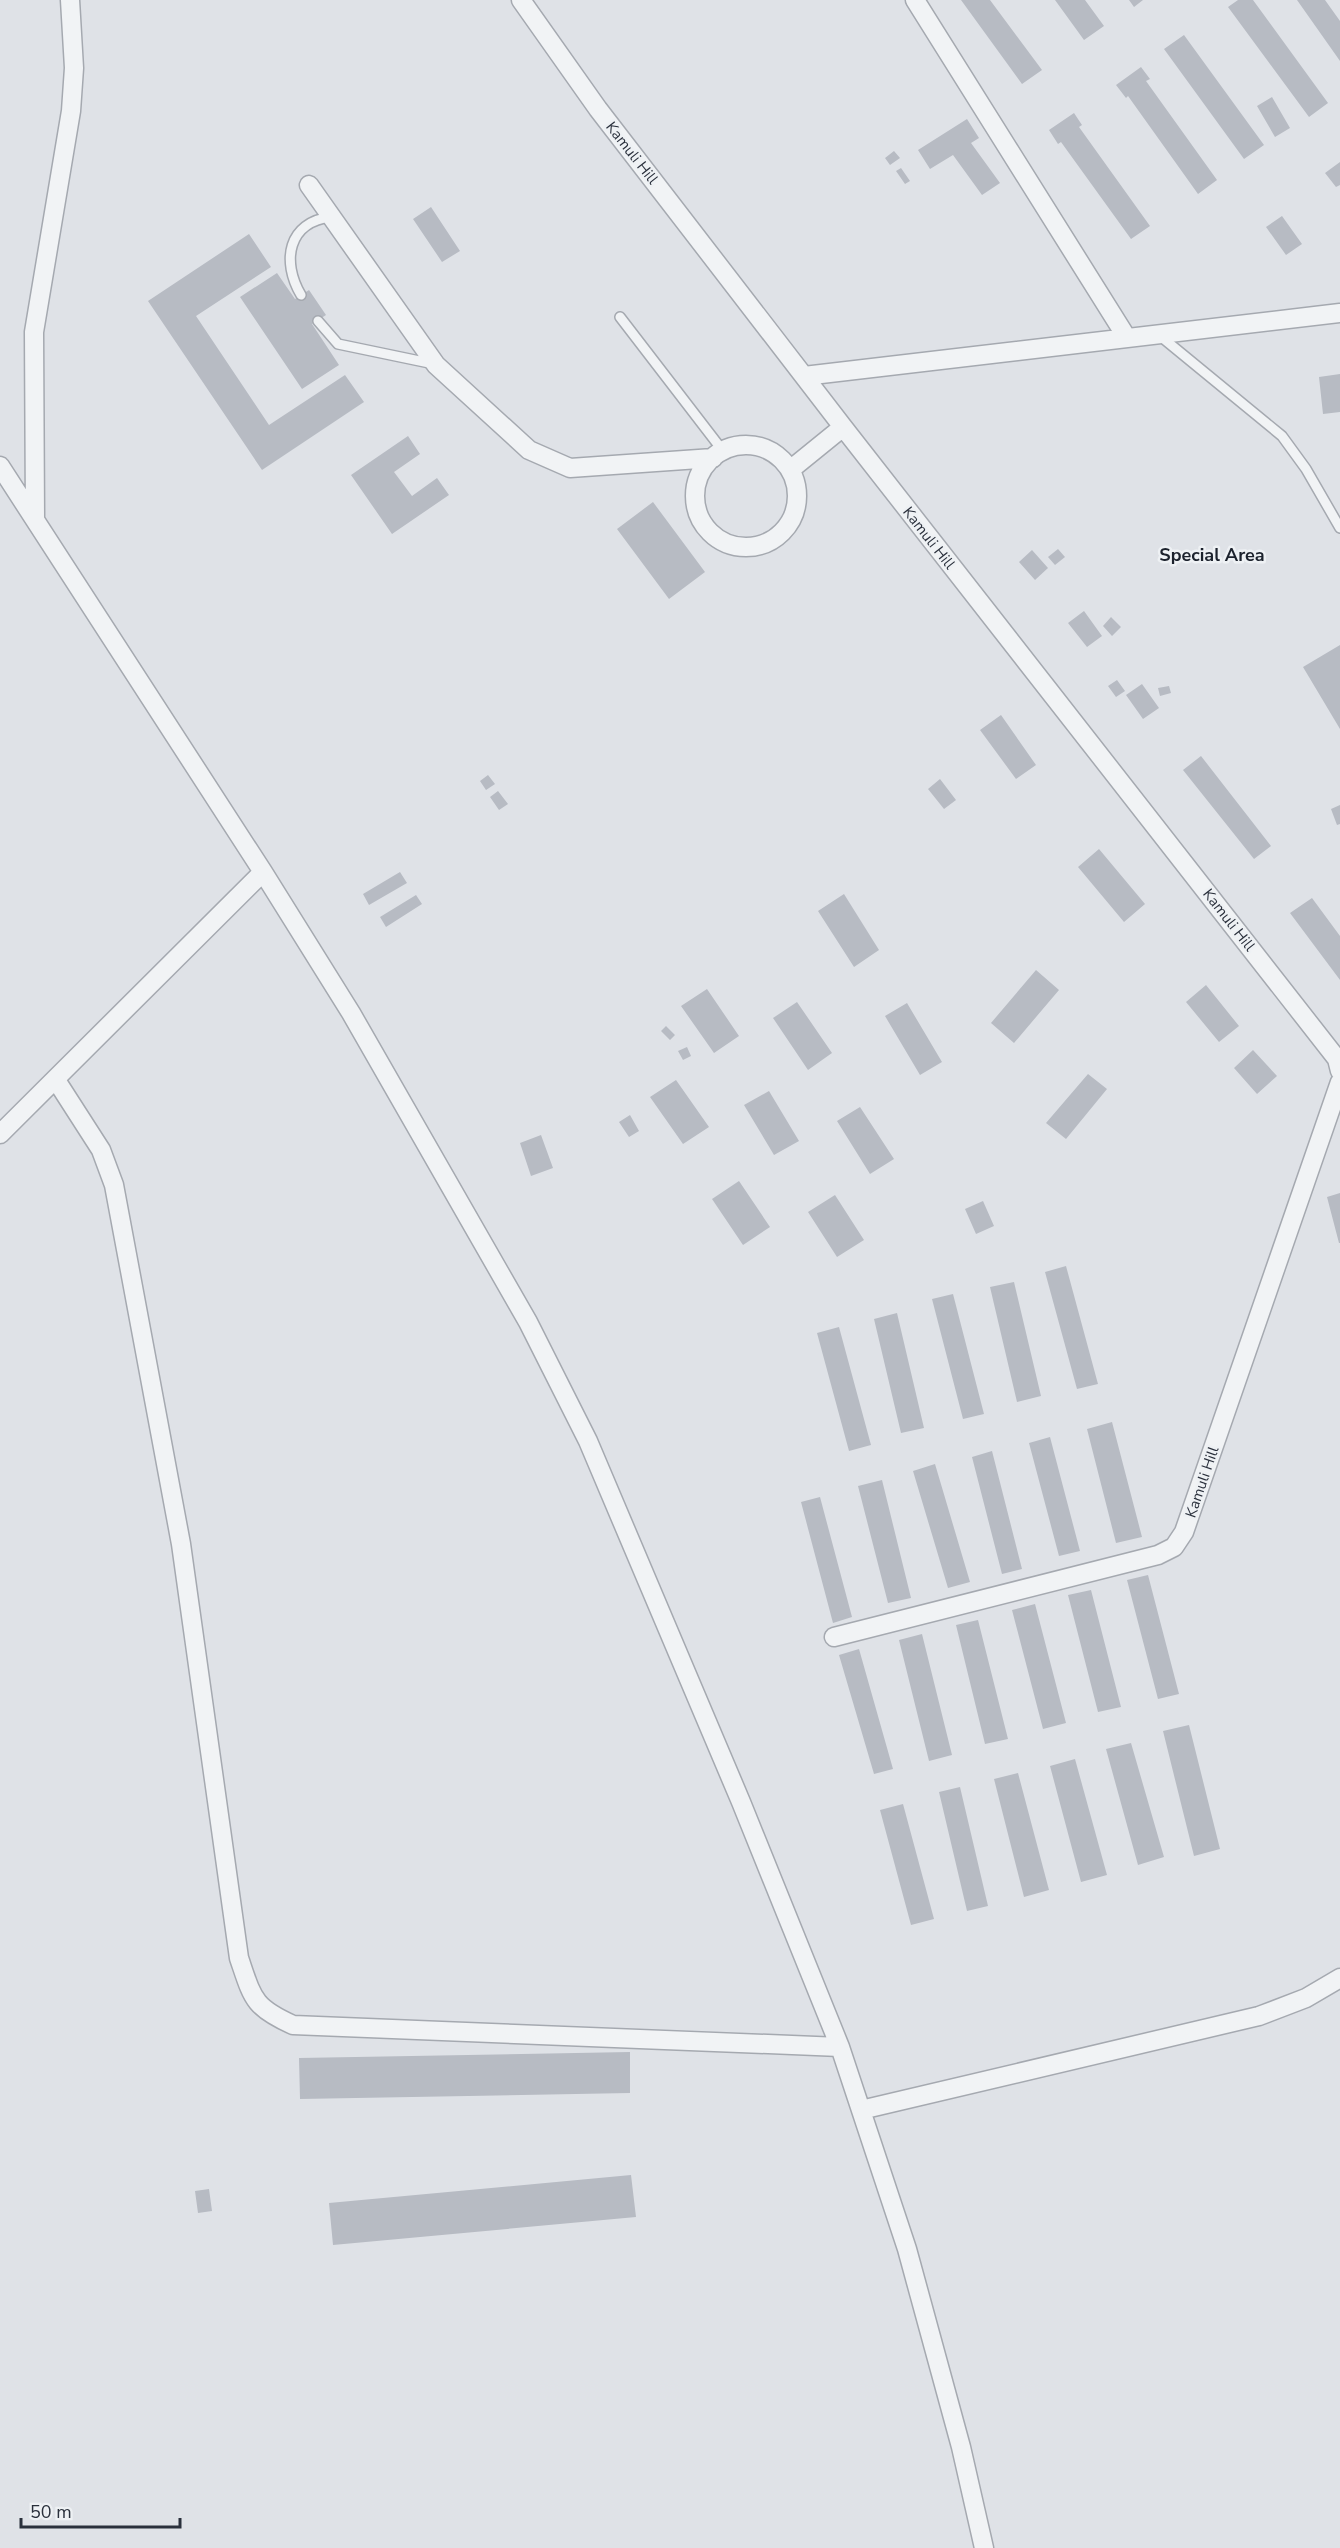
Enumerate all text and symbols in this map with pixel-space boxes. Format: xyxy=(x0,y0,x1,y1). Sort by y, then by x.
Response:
street label: Kamuli Hill xyxy=(601,118,663,189)
street label: Kamuli Hill xyxy=(898,503,960,574)
district label: Special Area xyxy=(1159,543,1265,567)
street label: Kamuli Hill xyxy=(1198,885,1260,956)
street label: Kamuli Hill xyxy=(1180,1443,1224,1520)
scale bar xyxy=(21,2491,180,2529)
text: 50 m xyxy=(30,2500,72,2524)

